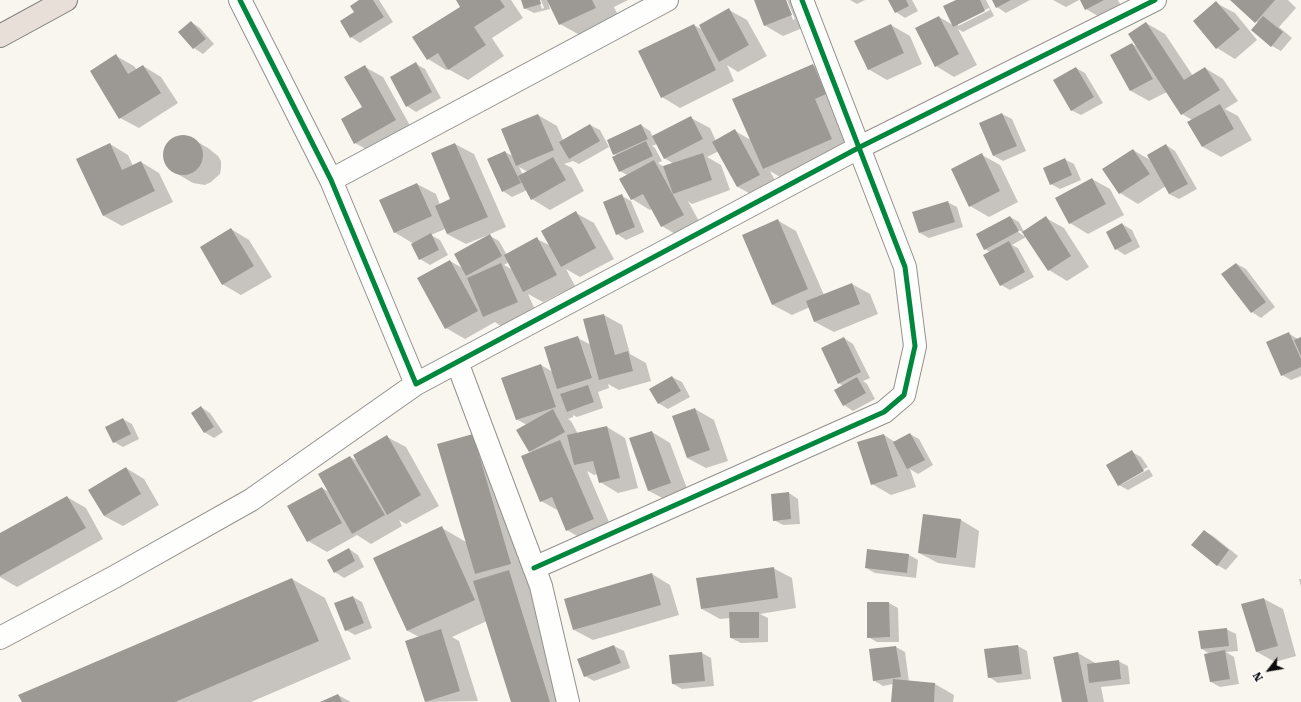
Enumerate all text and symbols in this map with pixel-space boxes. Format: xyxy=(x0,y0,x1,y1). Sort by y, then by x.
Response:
north arrow xyxy=(1249,650,1289,690)
text: N xyxy=(1251,669,1266,683)

